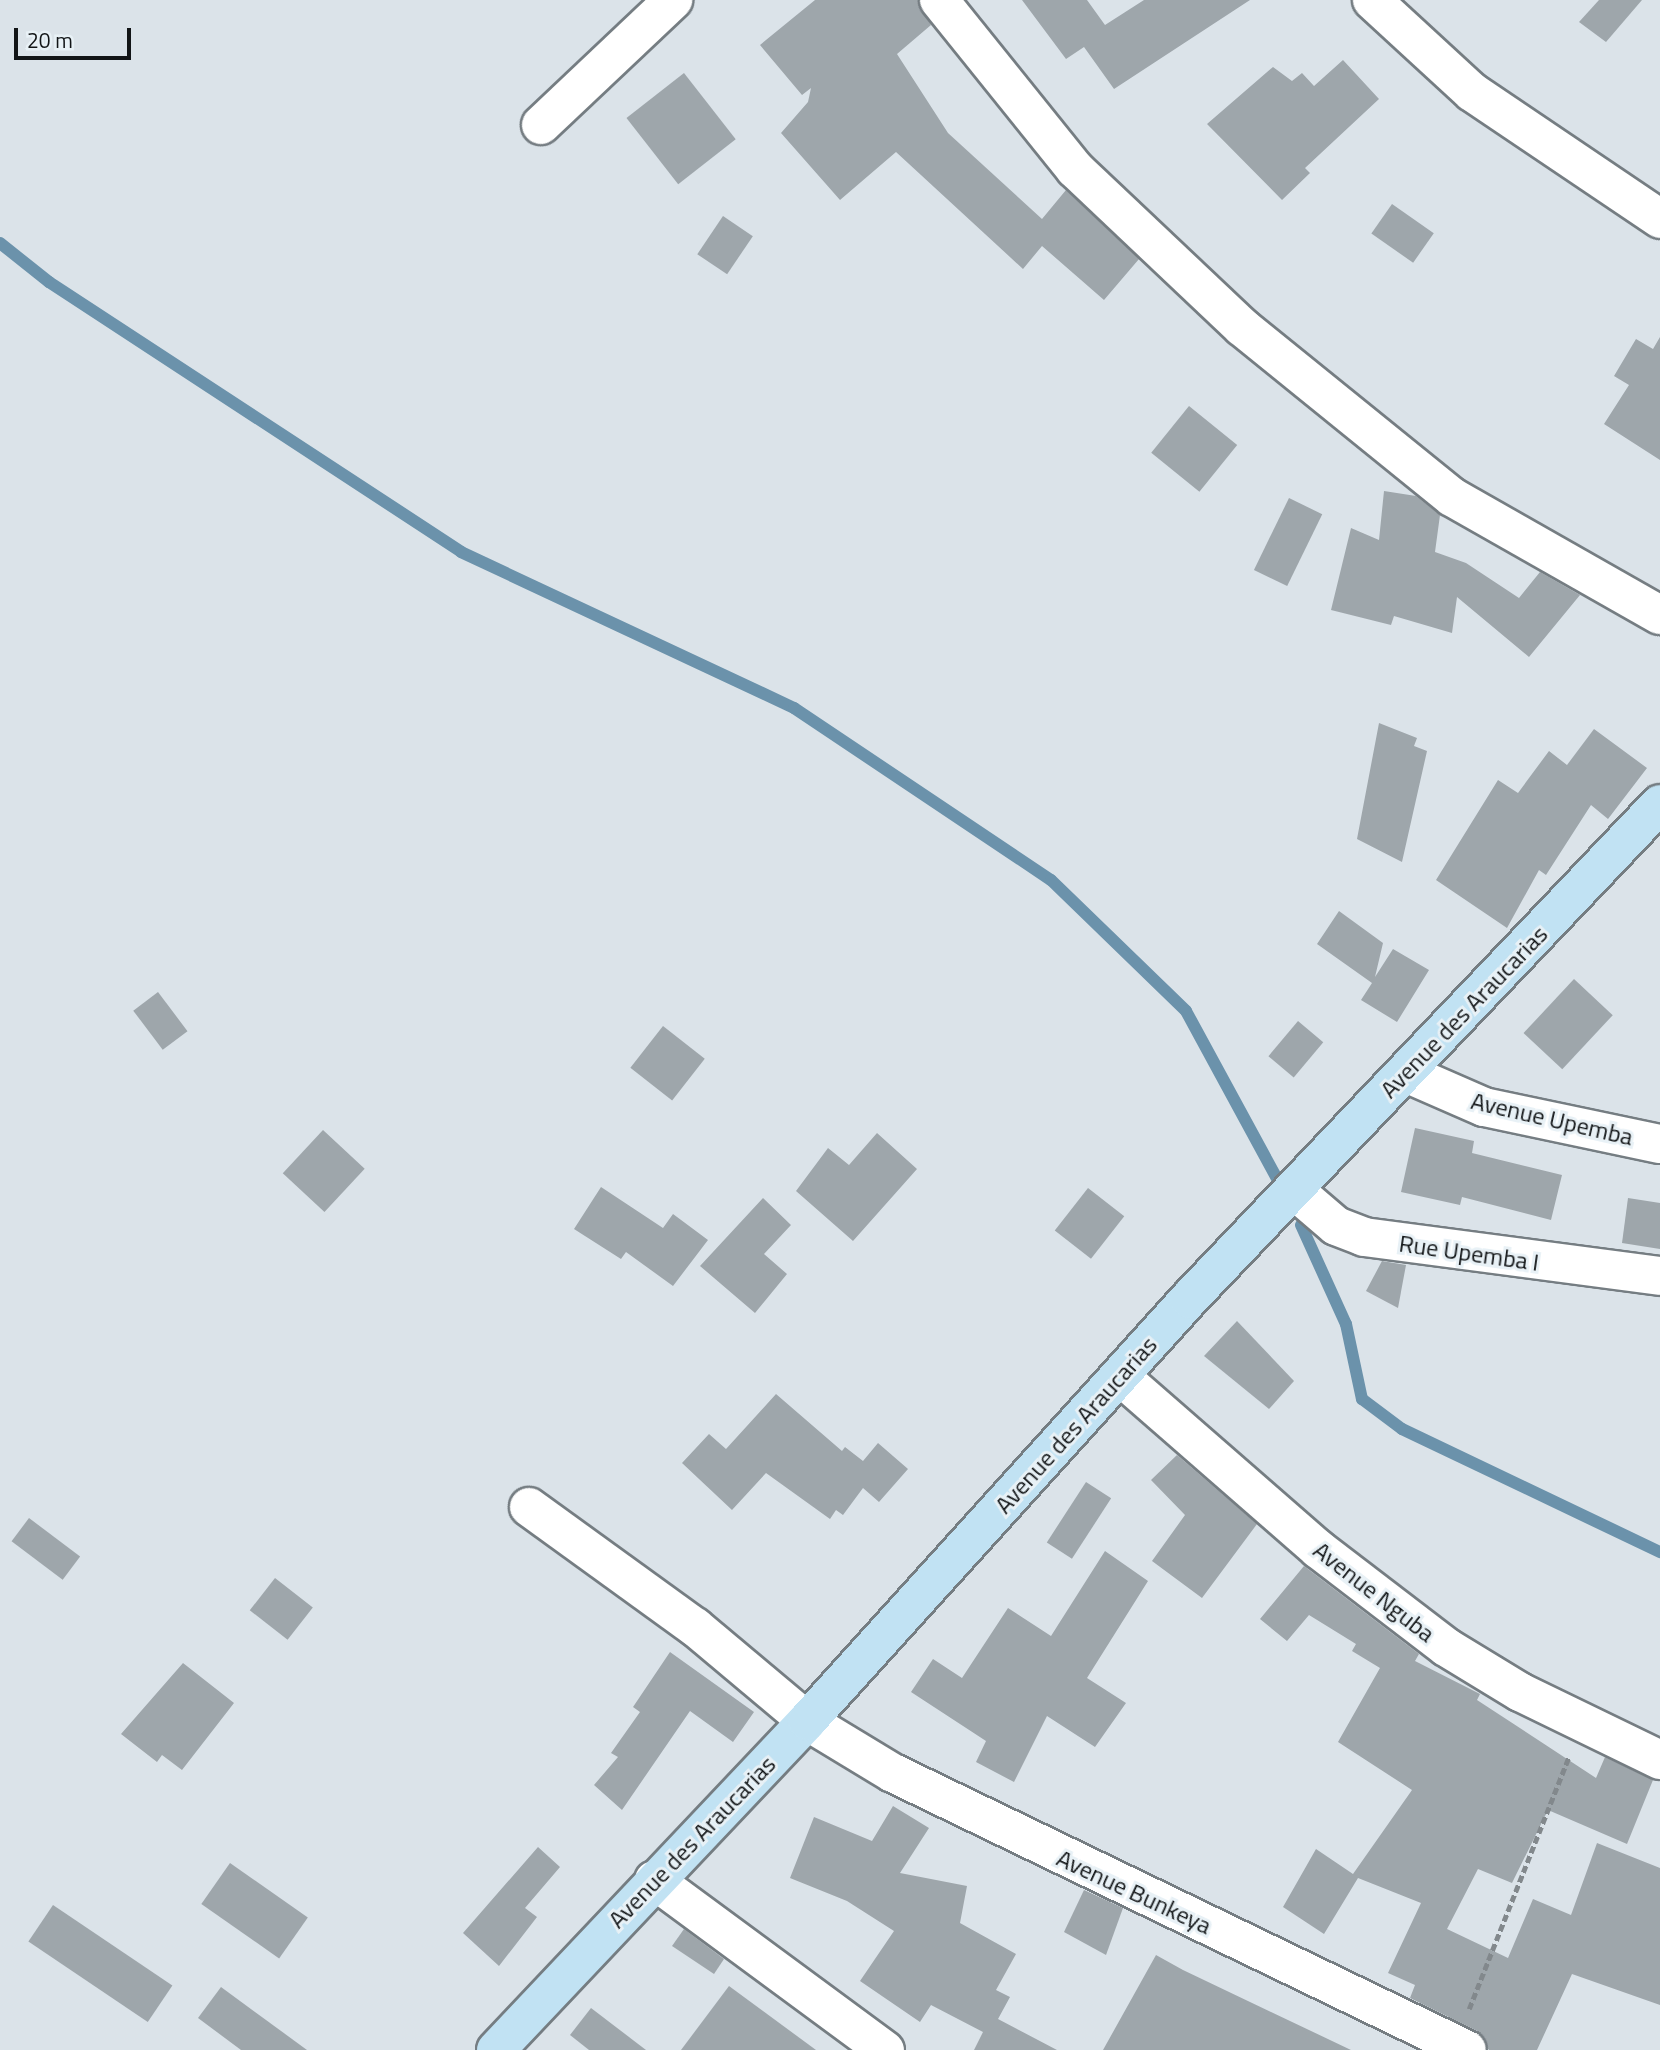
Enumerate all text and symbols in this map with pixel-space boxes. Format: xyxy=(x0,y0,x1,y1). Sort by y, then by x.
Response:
scale bar xyxy=(18,14,135,58)
text: 20 m xyxy=(27,24,73,56)
street label: Avenue des Araucarias xyxy=(1374,920,1554,1104)
street label: Avenue Upemba xyxy=(1468,1086,1636,1152)
street label: Rue Upemba I xyxy=(1397,1229,1541,1277)
street label: Avenue des Araucarias xyxy=(989,1331,1163,1519)
street label: Avenue Nguba xyxy=(1308,1536,1440,1648)
street label: Avenue des Araucarias xyxy=(602,1750,782,1934)
street label: Avenue Bunkeya xyxy=(1052,1844,1216,1940)

